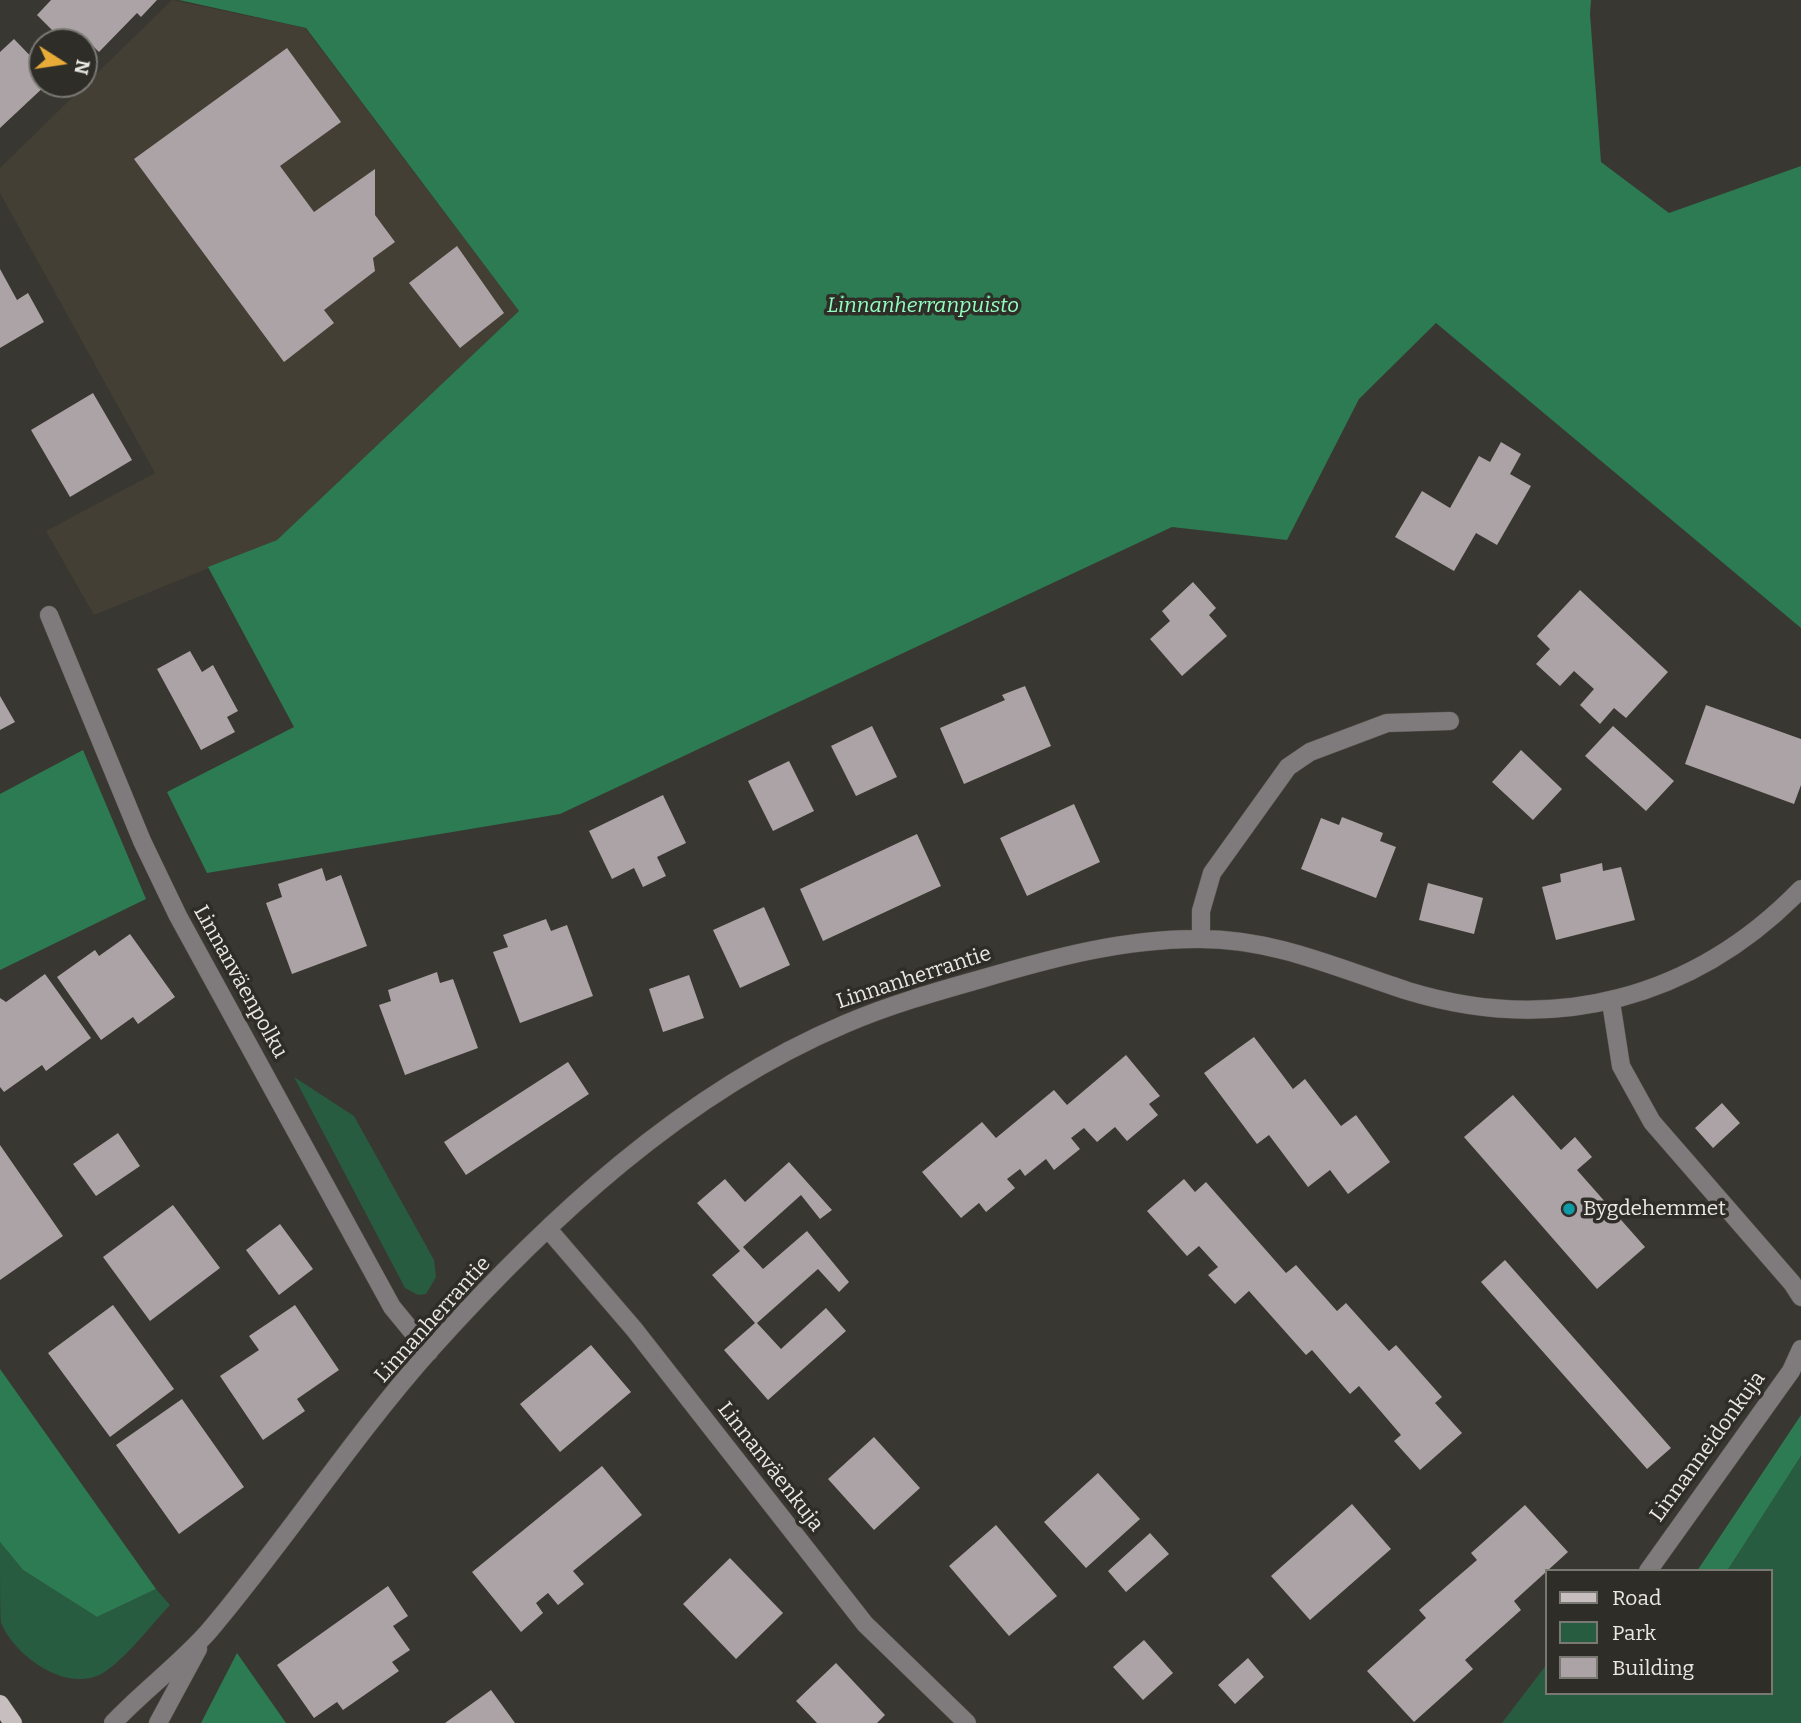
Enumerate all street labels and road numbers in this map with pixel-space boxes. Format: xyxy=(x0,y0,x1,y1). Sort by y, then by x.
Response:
street label: Linnanväenpolku xyxy=(188,901,292,1063)
street label: Linnanherrantie xyxy=(833,941,995,1015)
street label: Linnanherrantie xyxy=(370,1252,496,1388)
street label: Linnanneidonkuja xyxy=(1645,1367,1771,1527)
street label: Linnanväenkuja xyxy=(712,1397,828,1537)

